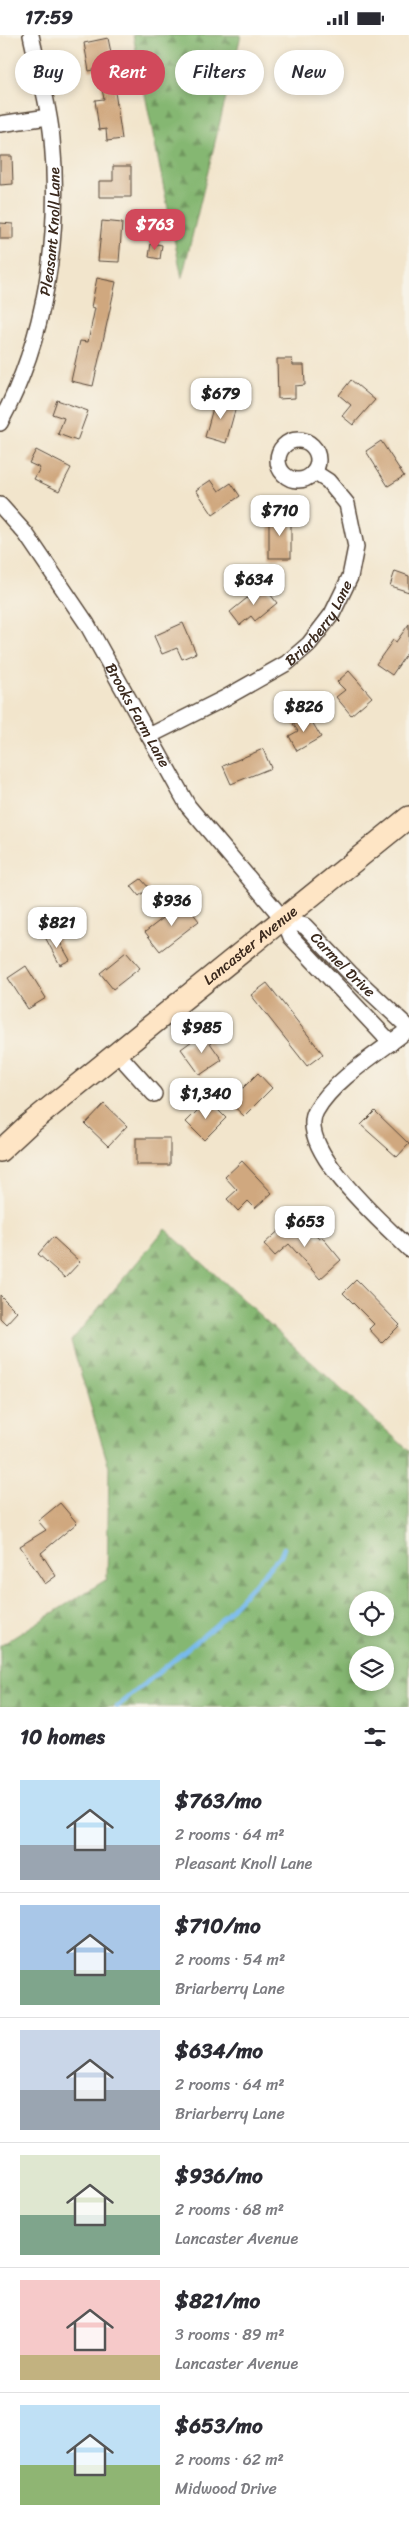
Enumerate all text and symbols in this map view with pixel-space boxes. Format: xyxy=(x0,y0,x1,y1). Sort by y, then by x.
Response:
text: 17:59 xyxy=(25,1,73,34)
chip: Buy xyxy=(15,50,81,95)
chip: Rent xyxy=(91,50,165,95)
chip: Filters xyxy=(175,50,264,95)
chip: New xyxy=(274,50,344,95)
street label: Pleasant Knoll Lane xyxy=(32,167,67,298)
pin: $763 xyxy=(125,209,185,251)
text: $763 xyxy=(136,210,174,239)
pin: $679 xyxy=(191,377,251,420)
text: $679 xyxy=(202,379,240,408)
pin: $710 xyxy=(250,495,310,537)
text: $710 xyxy=(262,496,298,525)
pin: $634 xyxy=(224,563,284,606)
text: $634 xyxy=(235,565,273,594)
street label: Briarberry Lane xyxy=(279,575,360,673)
street label: Brooks Farm Lane xyxy=(98,658,177,773)
pin: $826 xyxy=(274,691,334,733)
text: $826 xyxy=(285,692,323,721)
pin: $936 xyxy=(142,885,202,927)
text: $936 xyxy=(153,886,191,915)
street label: Lancaster Avenue xyxy=(197,899,303,992)
pin: $821 xyxy=(27,907,87,949)
text: $821 xyxy=(39,908,75,937)
street label: Carmel Drive xyxy=(304,926,382,1004)
pin: $985 xyxy=(172,1011,232,1054)
text: $985 xyxy=(182,1013,222,1042)
pin: $1,340 xyxy=(165,1077,247,1120)
text: $1,340 xyxy=(181,1079,231,1108)
pin: $653 xyxy=(275,1205,335,1248)
text: $653 xyxy=(286,1207,324,1236)
map controls xyxy=(349,1591,394,1691)
button: locate xyxy=(349,1591,394,1636)
button: layers xyxy=(349,1646,394,1691)
text: 10 homes xyxy=(20,1718,105,1756)
icon: filters xyxy=(361,1723,389,1751)
text: $763/mo xyxy=(175,1782,262,1820)
icon: home xyxy=(60,1800,120,1860)
text: 2 rooms · 64 m² xyxy=(175,1820,285,1849)
text: Pleasant Knoll Lane xyxy=(175,1849,312,1878)
text: $710/mo xyxy=(175,1907,261,1945)
icon: home xyxy=(60,1925,120,1985)
text: 2 rooms · 54 m² xyxy=(175,1945,285,1974)
text: Briarberry Lane xyxy=(175,1974,285,2003)
text: $634/mo xyxy=(175,2032,263,2070)
icon: home xyxy=(60,2050,120,2110)
text: 2 rooms · 64 m² xyxy=(175,2070,285,2099)
text: Briarberry Lane xyxy=(175,2099,285,2128)
text: $936/mo xyxy=(175,2157,263,2195)
icon: home xyxy=(60,2175,120,2235)
text: 2 rooms · 68 m² xyxy=(175,2195,284,2224)
text: Lancaster Avenue xyxy=(175,2224,298,2253)
text: $821/mo xyxy=(175,2282,260,2320)
icon: home xyxy=(60,2300,120,2360)
text: 3 rooms · 89 m² xyxy=(175,2320,284,2349)
text: Lancaster Avenue xyxy=(175,2349,298,2378)
text: $653/mo xyxy=(175,2407,263,2445)
icon: home xyxy=(60,2425,120,2485)
text: 2 rooms · 62 m² xyxy=(175,2445,284,2474)
text: Midwood Drive xyxy=(175,2474,277,2503)

